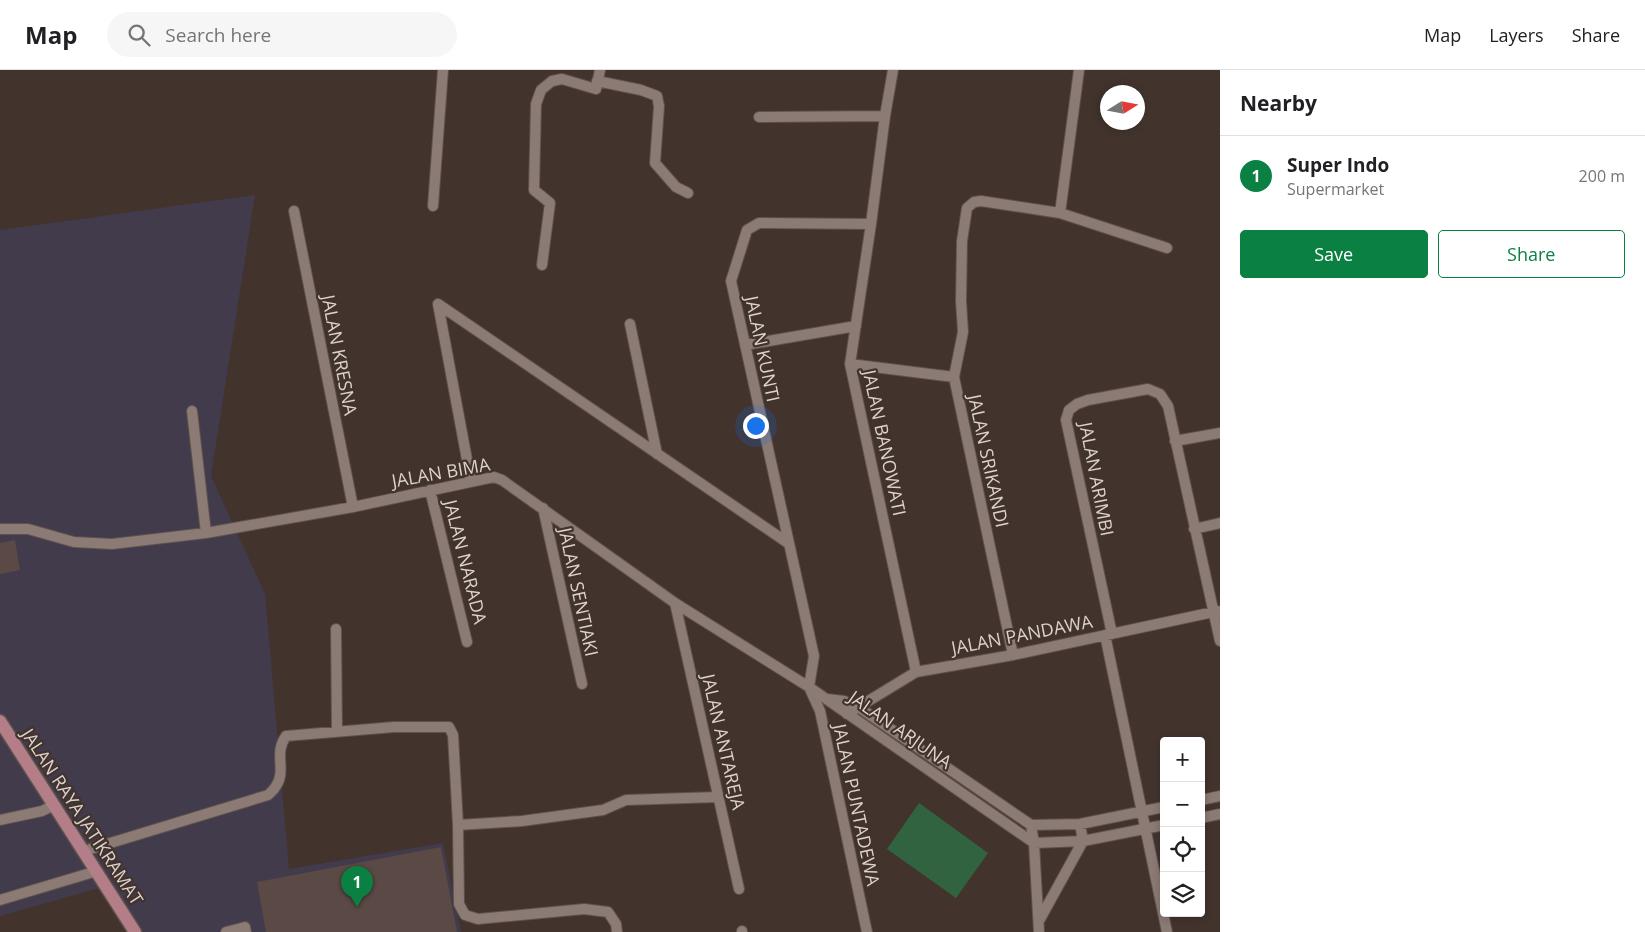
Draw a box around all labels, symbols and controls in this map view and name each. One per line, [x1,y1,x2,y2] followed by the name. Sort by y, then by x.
[107,12,457,57] search box
[25,18,77,51] text: Map
[125,21,153,49] icon: search
[165,22,271,48] text: Search here
[1424,23,1461,47] text: Map
[1489,23,1544,47] text: Layers
[1572,23,1620,47] text: Share
[1100,85,1145,130] north arrow
[1240,89,1317,117] text: Nearby
[1287,152,1389,178] text: Super Indo
[1251,165,1261,187] text: 1
[1579,165,1625,187] text: 200 m
[1287,178,1384,200] text: Supermarket
[1240,230,1428,278] button: Save
[1438,230,1625,278] button: Share
[316,291,364,418] street label: JALAN KRESNA
[740,292,786,404] street label: JALAN KUNTI
[857,366,912,518] street label: JALAN BANOWATI
[963,390,1015,529] street label: JALAN SRIKANDI
[743,413,769,439] your location
[1074,418,1120,538] street label: JALAN ARIMBI
[388,451,492,493] street label: JALAN BIMA
[438,495,493,627] street label: JALAN NARADA
[553,523,604,658] street label: JALAN SENTIAKI
[947,608,1095,660] street label: JALAN PANDAWA
[696,670,751,813] street label: JALAN ANTAREJA
[843,684,957,774] street label: JALAN ARJUNA
[828,720,886,889] street label: JALAN PUNTADEWA
[16,722,149,909] street label: JALAN RAYA JATIKRAMAT
[1160,737,1205,917] map controls
[1160,737,1205,782] button: +
[1160,782,1205,827] button: −
[1160,827,1205,872] button: locate
[341,866,373,907] pin: 1
[1160,872,1205,917] button: layers

